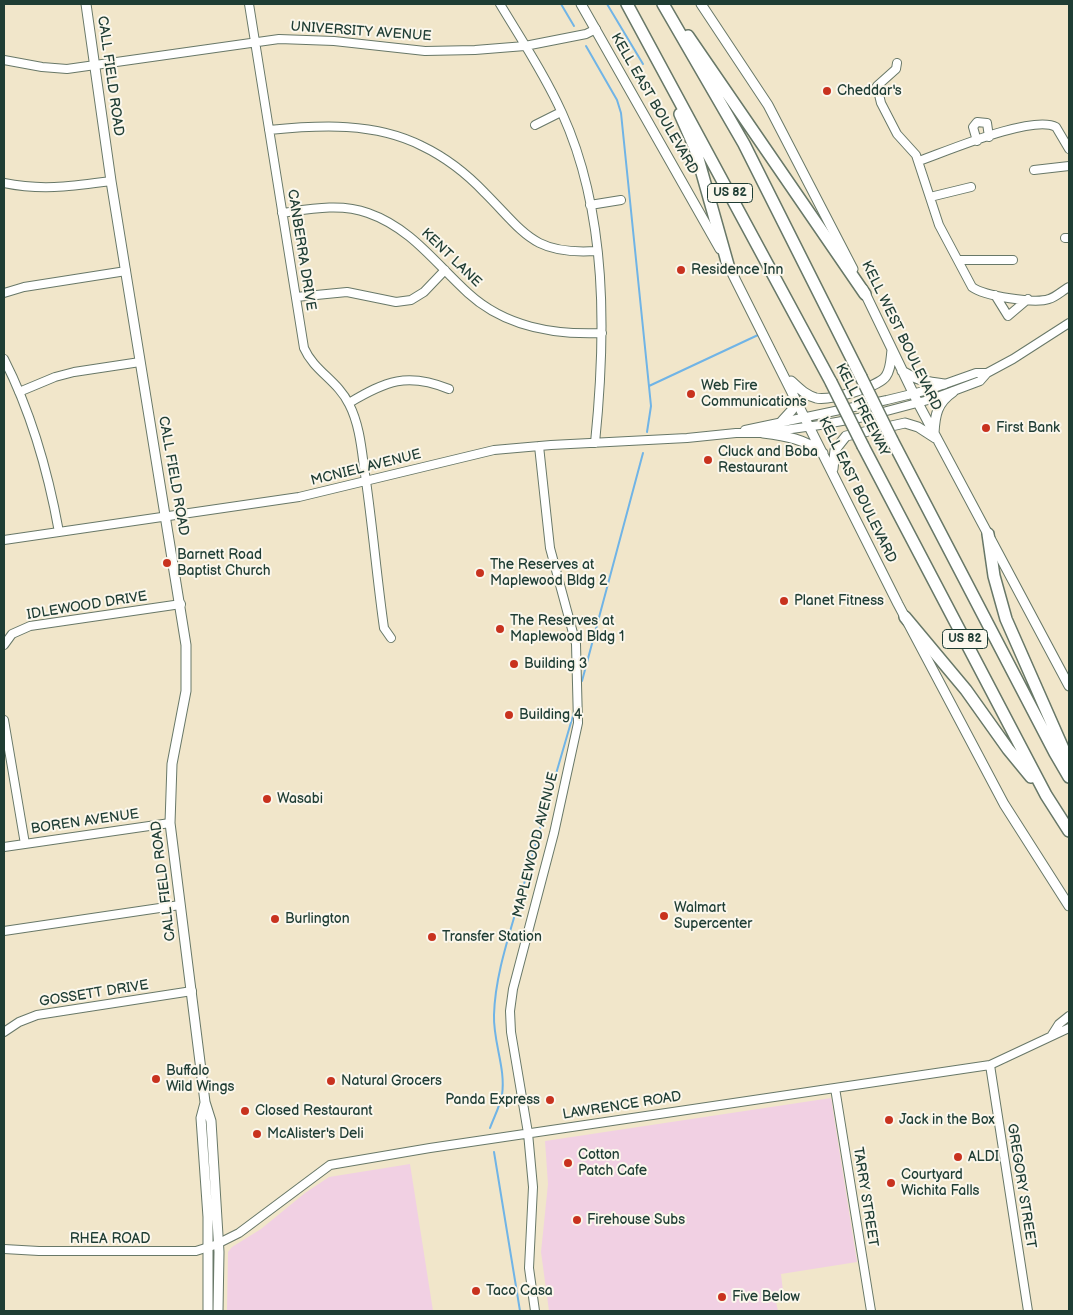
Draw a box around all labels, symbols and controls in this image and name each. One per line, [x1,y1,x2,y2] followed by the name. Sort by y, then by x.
[93,15,127,137] street label: CALL FIELD ROAD
[290,19,432,45] street label: UNIVERSITY AVENUE
[607,30,701,178] street label: KELL EAST BOULEVARD
[837,83,902,99] place label: Cheddar's
[821,85,833,97] marker: Cheddar's
[708,184,752,202] road number: US 82
[283,188,319,312] street label: CANBERRA DRIVE
[417,225,485,291] street label: KENT LANE
[857,258,945,414] street label: KELL WEST BOULEVARD
[691,262,783,278] place label: Residence Inn
[675,264,687,276] marker: Residence Inn
[831,361,893,459] street label: KELL FREEWAY
[701,378,807,411] place label: Web Fire Communications
[685,388,697,400] marker: Web Fire Communications
[814,414,900,566] street label: KELL EAST BOULEVARD
[154,415,192,537] street label: CALL FIELD ROAD
[996,420,1060,436] place label: First Bank
[980,422,992,434] marker: First Bank
[718,444,818,477] place label: Cluck and Boba Restaurant
[309,446,423,490] street label: MCNIEL AVENUE
[702,454,714,466] marker: Cluck and Boba Restaurant
[177,547,270,580] place label: Barnett Road Baptist Church
[161,557,173,569] marker: Barnett Road Baptist Church
[490,557,607,590] place label: The Reserves at Maplewood Bldg 2
[474,567,486,579] marker: The Reserves at Maplewood Bldg 2
[26,588,148,624] street label: IDLEWOOD DRIVE
[794,593,884,609] place label: Planet Fitness
[778,595,790,607] marker: Planet Fitness
[510,613,624,646] place label: The Reserves at Maplewood Bldg 1
[494,623,506,635] marker: The Reserves at Maplewood Bldg 1
[942,630,988,648] road number: US 82
[524,656,587,672] place label: Building 3
[508,658,520,670] marker: Building 3
[519,707,582,723] place label: Building 4
[503,709,515,721] marker: Building 4
[510,771,562,919] street label: MAPLEWOOD AVENUE
[277,791,323,807] place label: Wasabi
[261,793,273,805] marker: Wasabi
[30,806,140,838] street label: BOREN AVENUE
[148,820,180,942] street label: CALL FIELD ROAD
[674,900,752,932] place label: Walmart Supercenter
[658,910,670,922] marker: Walmart Supercenter
[285,911,350,927] place label: Burlington
[269,913,281,925] marker: Burlington
[442,929,542,945] place label: Transfer Station
[426,931,438,943] marker: Transfer Station
[38,977,150,1011] street label: GOSSETT DRIVE
[166,1063,234,1096] place label: Buffalo Wild Wings
[150,1073,162,1085] marker: Buffalo Wild Wings
[341,1073,442,1089] place label: Natural Grocers
[325,1075,337,1087] marker: Natural Grocers
[561,1088,683,1124] street label: LAWRENCE ROAD
[445,1092,540,1108] place label: Panda Express
[544,1094,556,1106] marker: Panda Express
[255,1103,373,1119] place label: Closed Restaurant
[239,1105,251,1117] marker: Closed Restaurant
[899,1112,995,1128] place label: Jack in the Box
[883,1114,895,1126] marker: Jack in the Box
[1003,1122,1039,1250] street label: GREGORY STREET
[267,1126,364,1142] place label: McAlister's Deli
[251,1128,263,1140] marker: McAlister's Deli
[849,1146,881,1248] street label: TARRY STREET
[578,1147,647,1180] place label: Cotton Patch Cafe
[968,1149,999,1165] place label: ALDI
[952,1151,964,1163] marker: ALDI
[562,1157,574,1169] marker: Cotton Patch Cafe
[901,1167,979,1200] place label: Courtyard Wichita Falls
[885,1177,897,1189] marker: Courtyard Wichita Falls
[587,1212,685,1228] place label: Firehouse Subs
[571,1214,583,1226] marker: Firehouse Subs
[70,1231,150,1247] street label: RHEA ROAD
[486,1283,553,1299] place label: Taco Casa
[470,1285,482,1297] marker: Taco Casa
[732,1289,800,1305] place label: Five Below
[716,1291,728,1303] marker: Five Below

